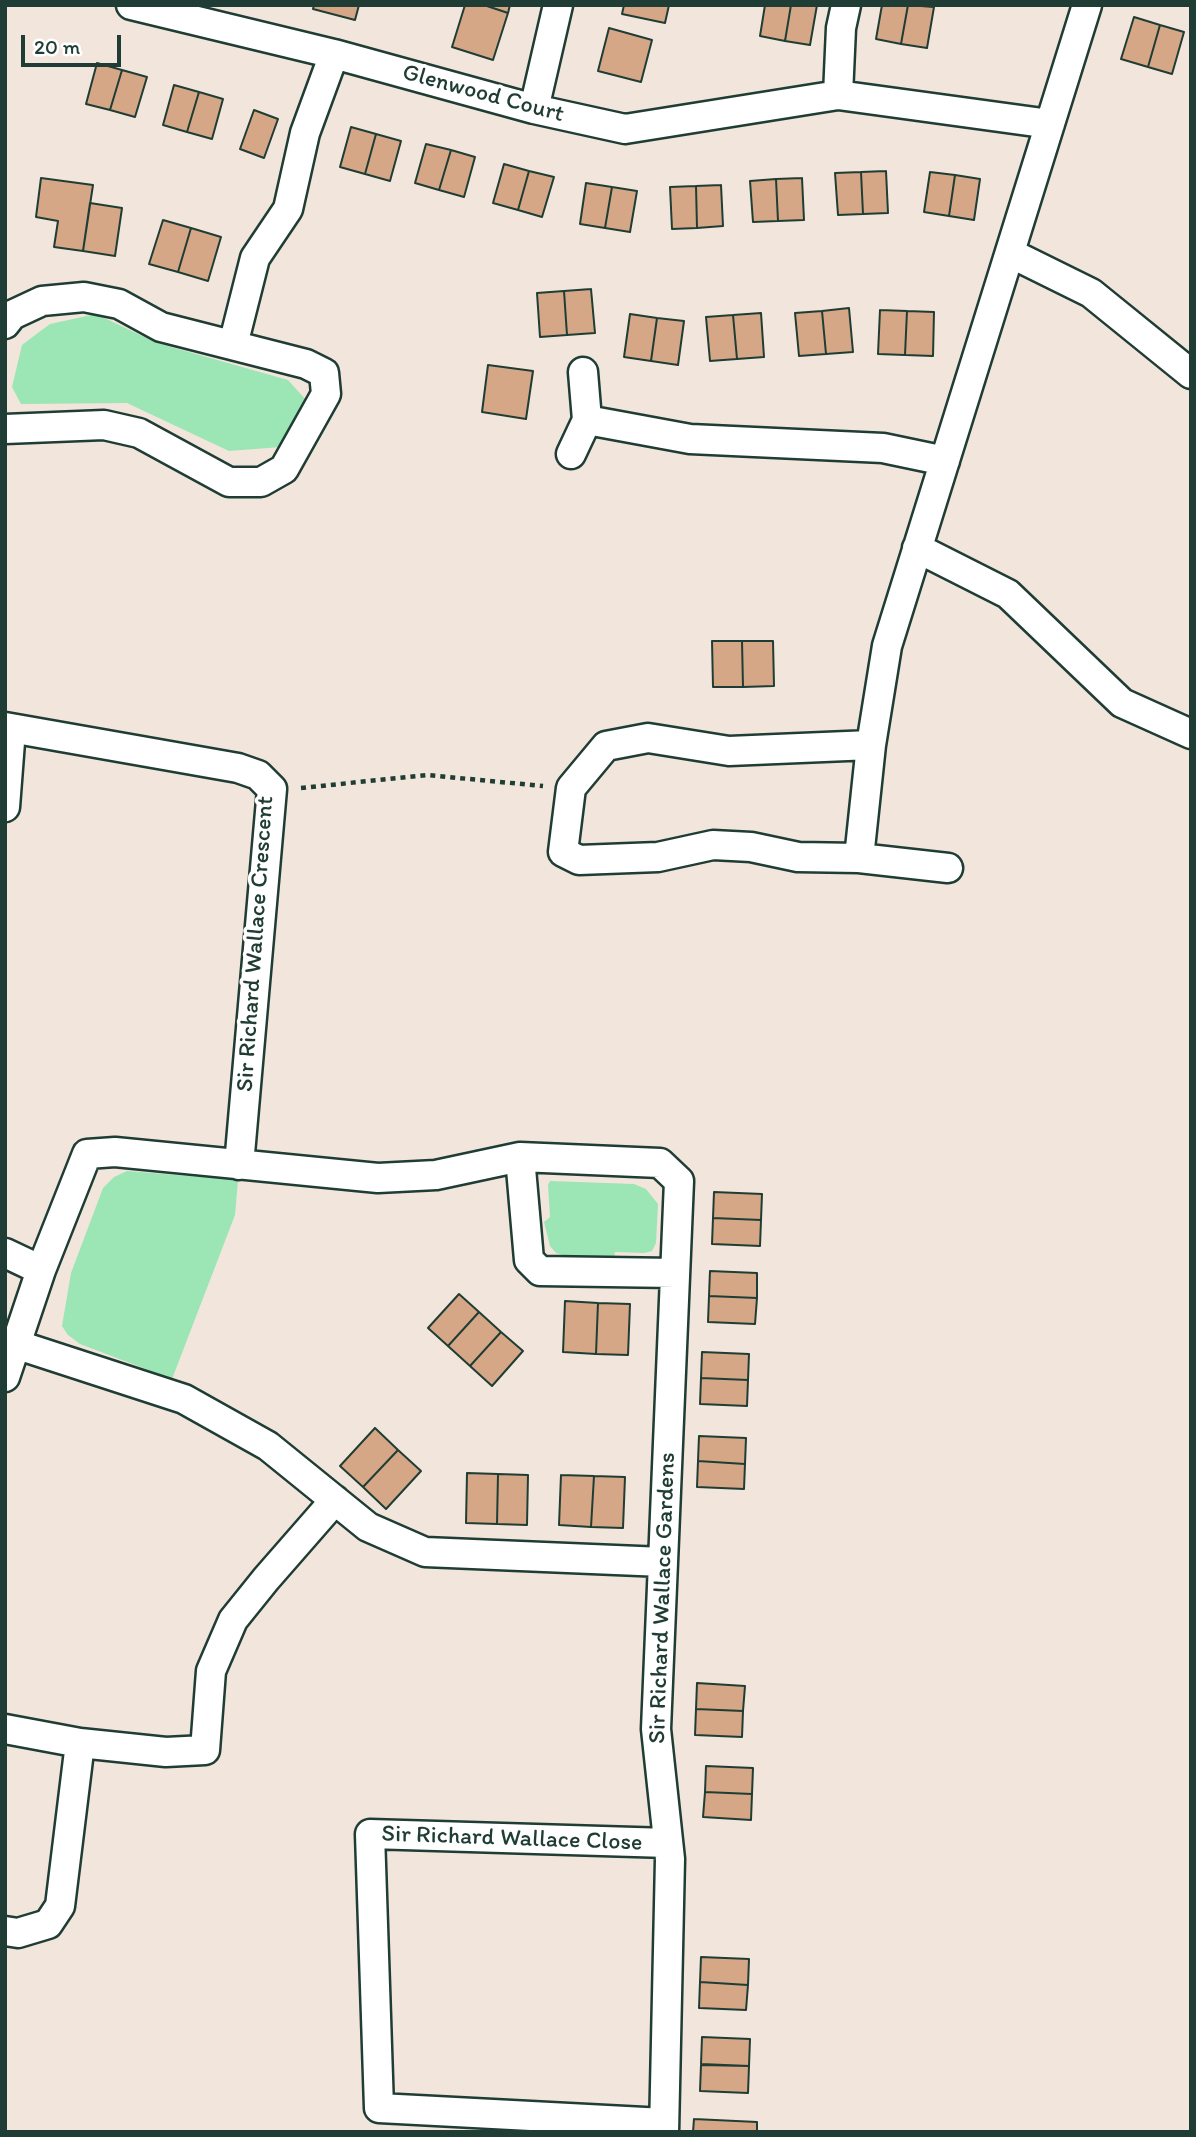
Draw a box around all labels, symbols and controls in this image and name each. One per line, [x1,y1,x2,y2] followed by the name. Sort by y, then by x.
[24,21,124,65] scale bar
[34,34,80,59] text: 20 m
[399,59,567,129] street label: Glenwood Court
[231,795,281,1093] street label: Sir Richard Wallace Crescent
[644,1452,682,1744] street label: Sir Richard Wallace Gardens
[381,1820,643,1858] street label: Sir Richard Wallace Close

